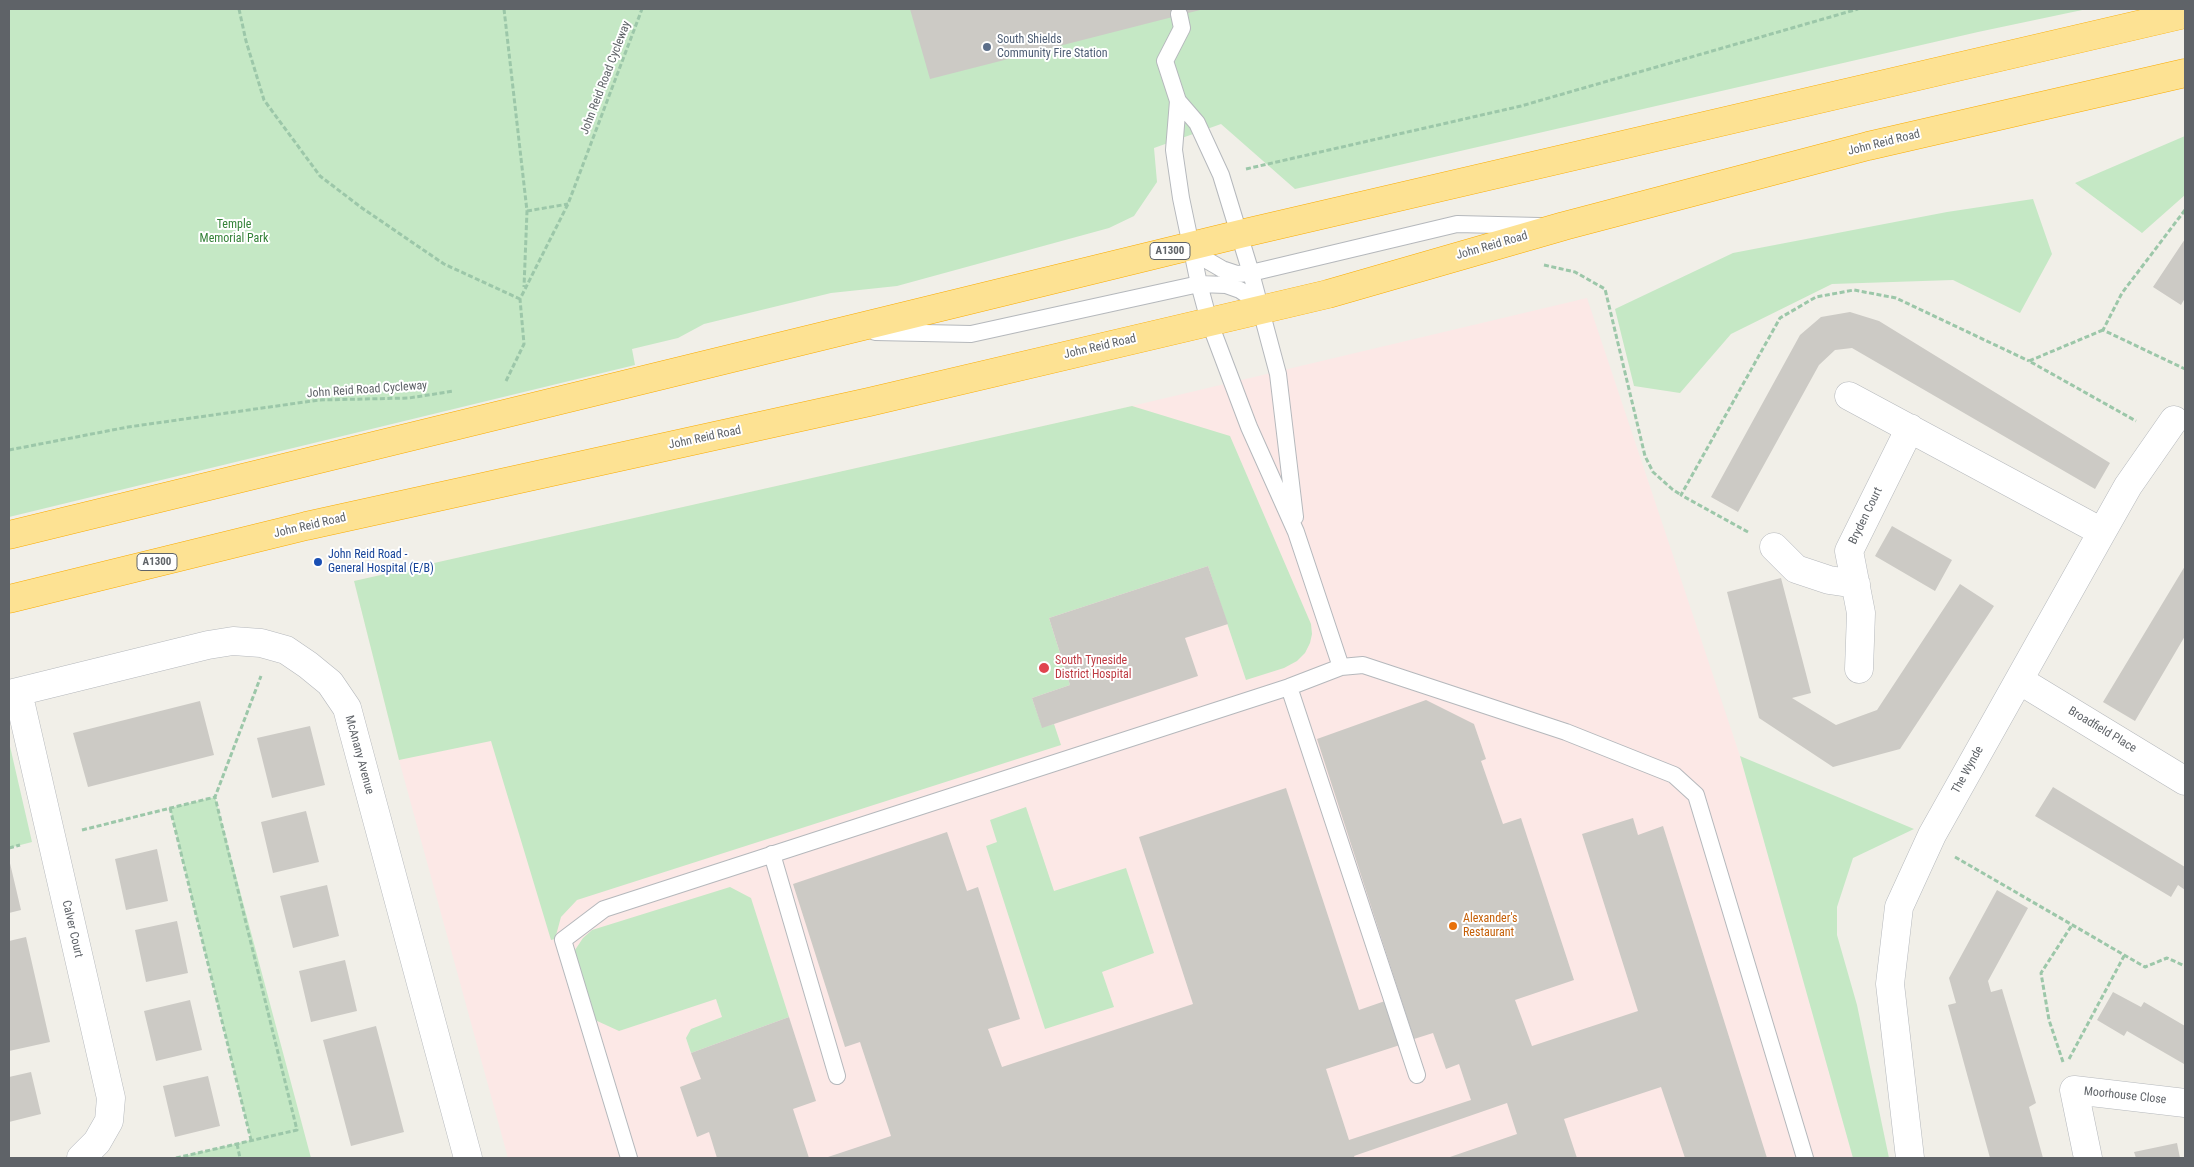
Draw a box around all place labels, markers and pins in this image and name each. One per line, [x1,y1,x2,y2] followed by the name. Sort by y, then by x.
[997,33,1108,61] place label: South Shields Community Fire Station
[981,41,993,53] marker: South Shields Community Fire Station
[328,548,434,576] place label: John Reid Road - General Hospital (E/B)
[312,556,324,568] marker: John Reid Road - General Hospital (E/B)
[1055,654,1132,682] place label: South Tyneside District Hospital
[1037,661,1051,675] marker: South Tyneside District Hospital
[1463,912,1518,940] place label: Alexander's Restaurant
[1447,920,1459,932] marker: Alexander's Restaurant

